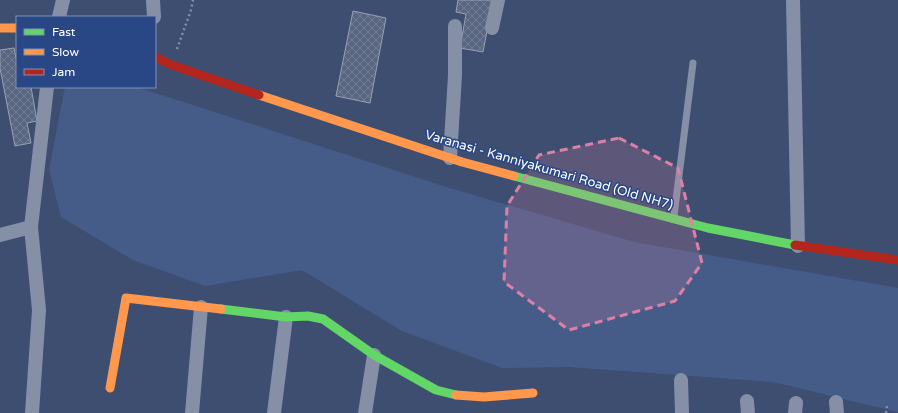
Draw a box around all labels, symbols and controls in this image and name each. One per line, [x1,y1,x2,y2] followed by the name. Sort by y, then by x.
[16,16,156,88] legend
[52,25,76,39] text: Fast
[52,45,79,59] text: Slow
[52,65,75,79] text: Jam
[423,127,675,213] street label: Varanasi - Kanniyakumari Road (Old NH7)

